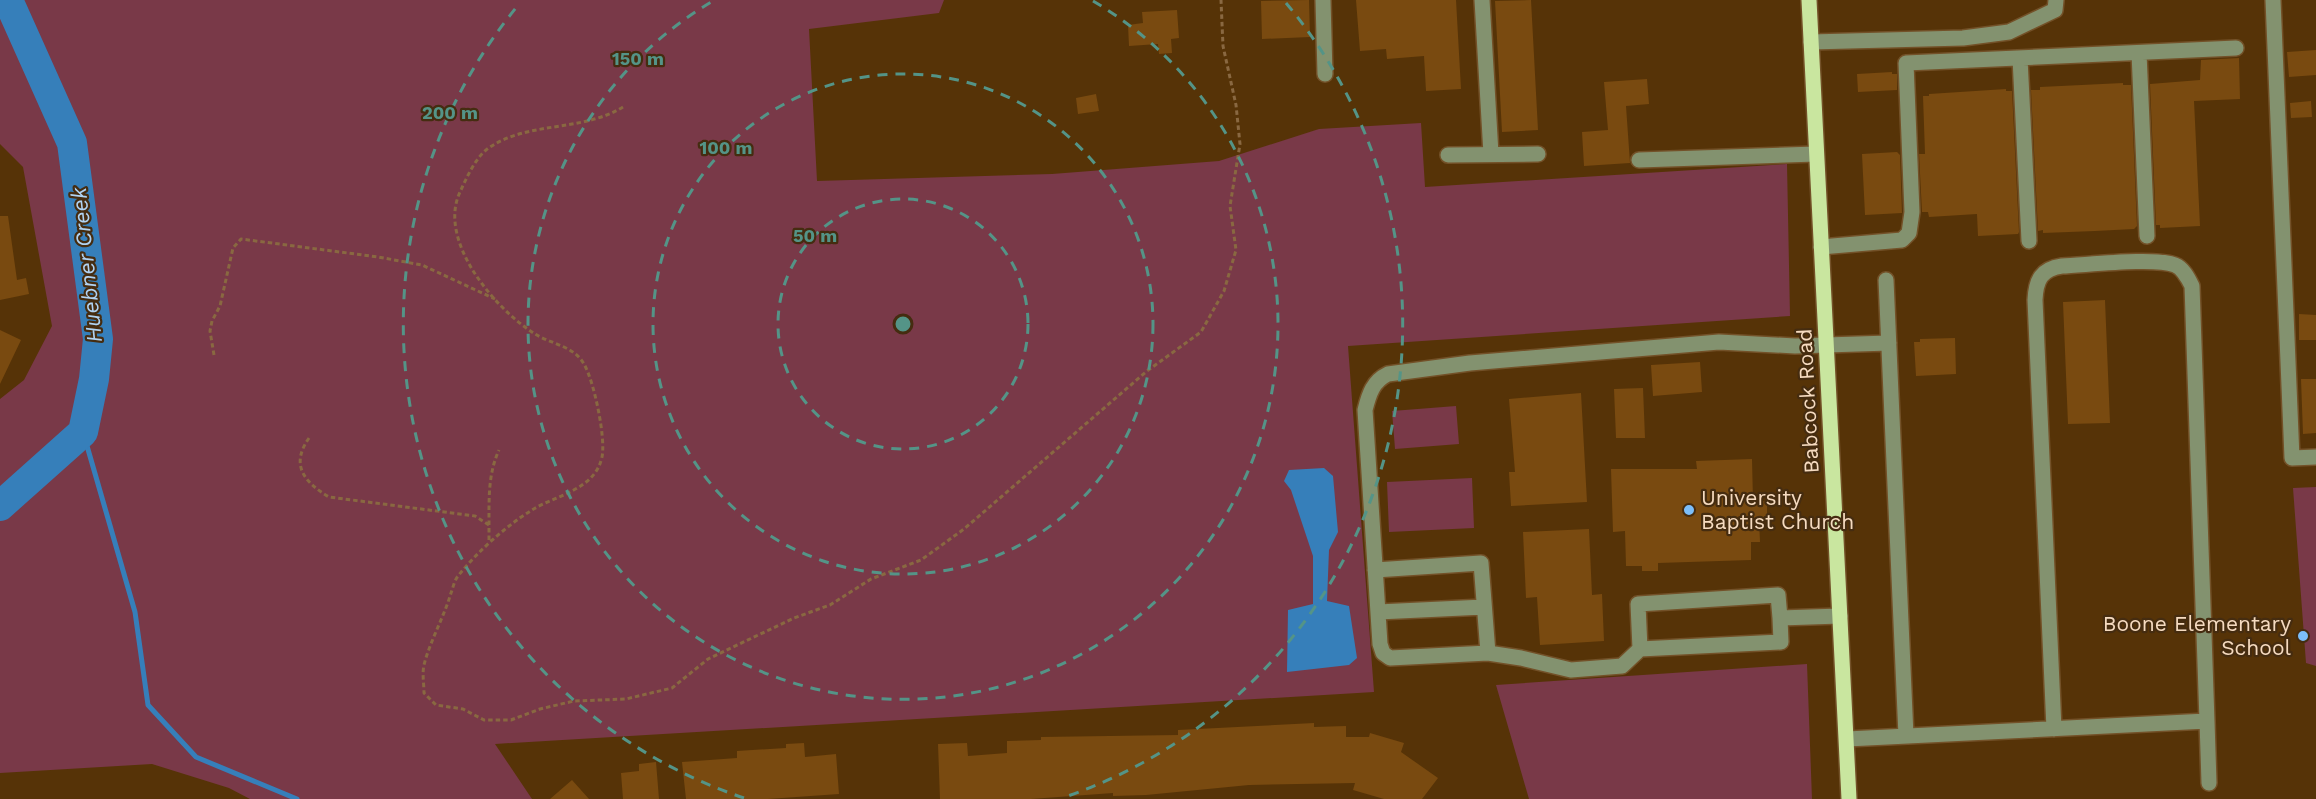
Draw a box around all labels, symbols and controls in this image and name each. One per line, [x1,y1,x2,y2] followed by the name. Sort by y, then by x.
[612,48,664,69] text: 150 m
[422,102,478,123] text: 200 m
[699,137,753,158] text: 100 m
[66,185,107,344] water label: Huebner Creek
[793,225,837,246] text: 50 m
[893,314,913,334] centre of rings
[1791,328,1824,474] street label: Babcock Road
[1701,485,1854,534] place label: University Baptist Church
[1682,503,1696,517] marker: University Baptist Church
[2103,611,2292,660] place label: Boone Elementary School
[2296,629,2310,643] marker: Boone Elementary School

